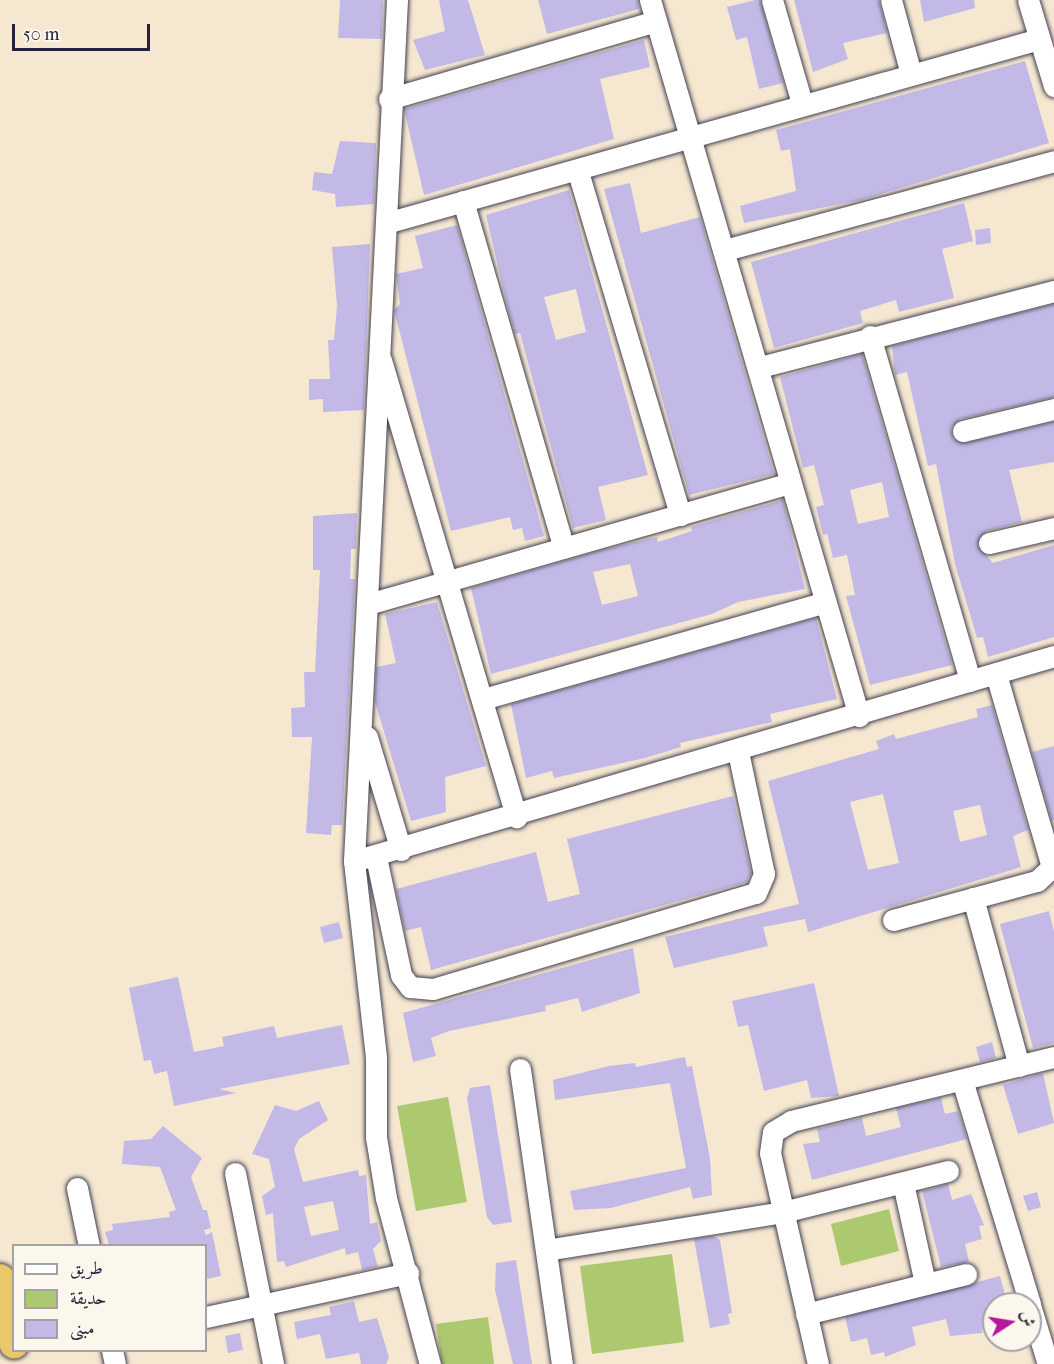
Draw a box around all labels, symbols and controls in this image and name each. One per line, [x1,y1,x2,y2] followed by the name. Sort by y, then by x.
[15,12,153,50] scale bar
[23,24,59,45] text: 50 m
[12,1244,207,1352] legend
[70,1258,103,1279] text: طريق
[70,1288,106,1309] text: حديقة
[982,1292,1042,1352] north arrow
[1017,1309,1039,1328] text: ش
[70,1318,95,1339] text: مبنى

